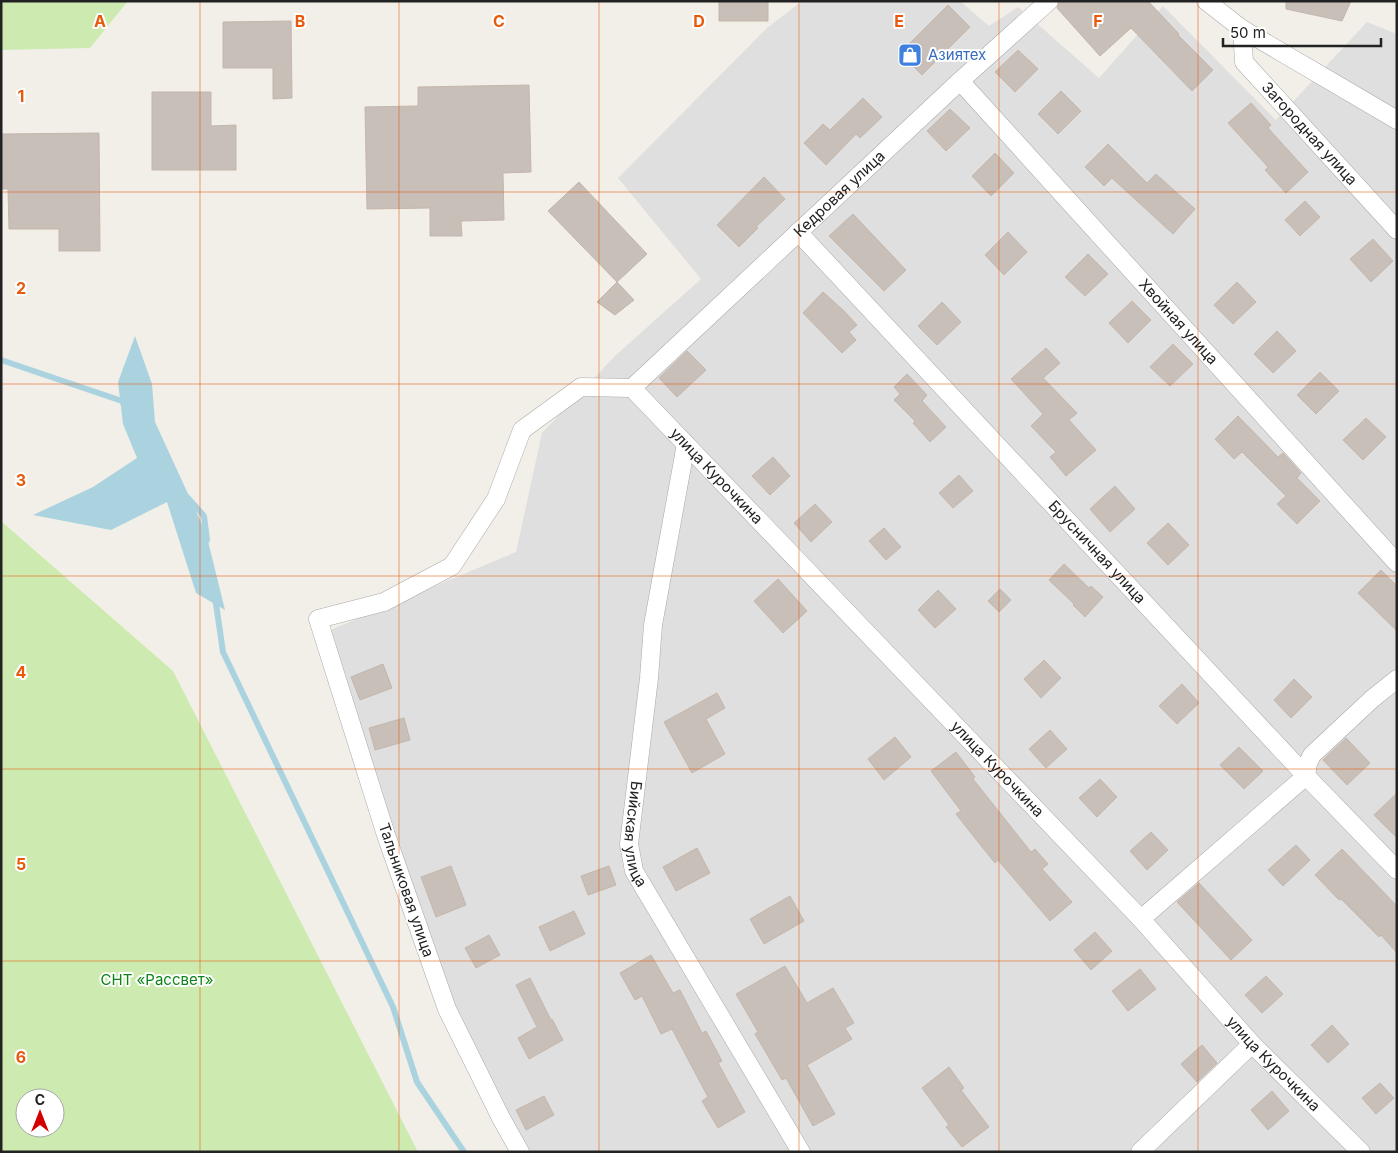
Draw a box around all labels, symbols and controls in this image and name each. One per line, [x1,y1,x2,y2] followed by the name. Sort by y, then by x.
[94,11,106,31] text: A
[295,11,305,31] text: B
[493,11,505,31] text: C
[693,11,705,31] text: D
[894,11,904,31] text: E
[1093,11,1103,31] text: F
[1223,15,1380,47] scale bar
[1230,23,1266,42] text: 50 m
[897,42,923,68] shop icon: Азиятех
[928,45,986,64] place label: Азиятех
[1258,78,1361,189] street label: Загородная улица
[18,86,24,106] text: 1
[789,146,889,241] street label: Кедровая улица
[1135,275,1222,368] street label: Хвойная улица
[16,278,26,298] text: 2
[666,424,767,528] street label: улица Курочкина
[16,470,26,490] text: 3
[1045,496,1150,607] street label: Брусничная улица
[16,662,27,682] text: 4
[947,717,1048,821] street label: улица Курочкина
[620,780,651,890] street label: Бийская улица
[375,820,438,959] street label: Тальниковая улица
[16,854,26,874] text: 5
[101,970,213,989] park label: СНТ «Рассвет»
[1223,1012,1325,1115] street label: улица Курочкина
[16,1047,26,1067] text: 6
[15,1088,65,1138] north arrow
[35,1091,45,1108] text: С

